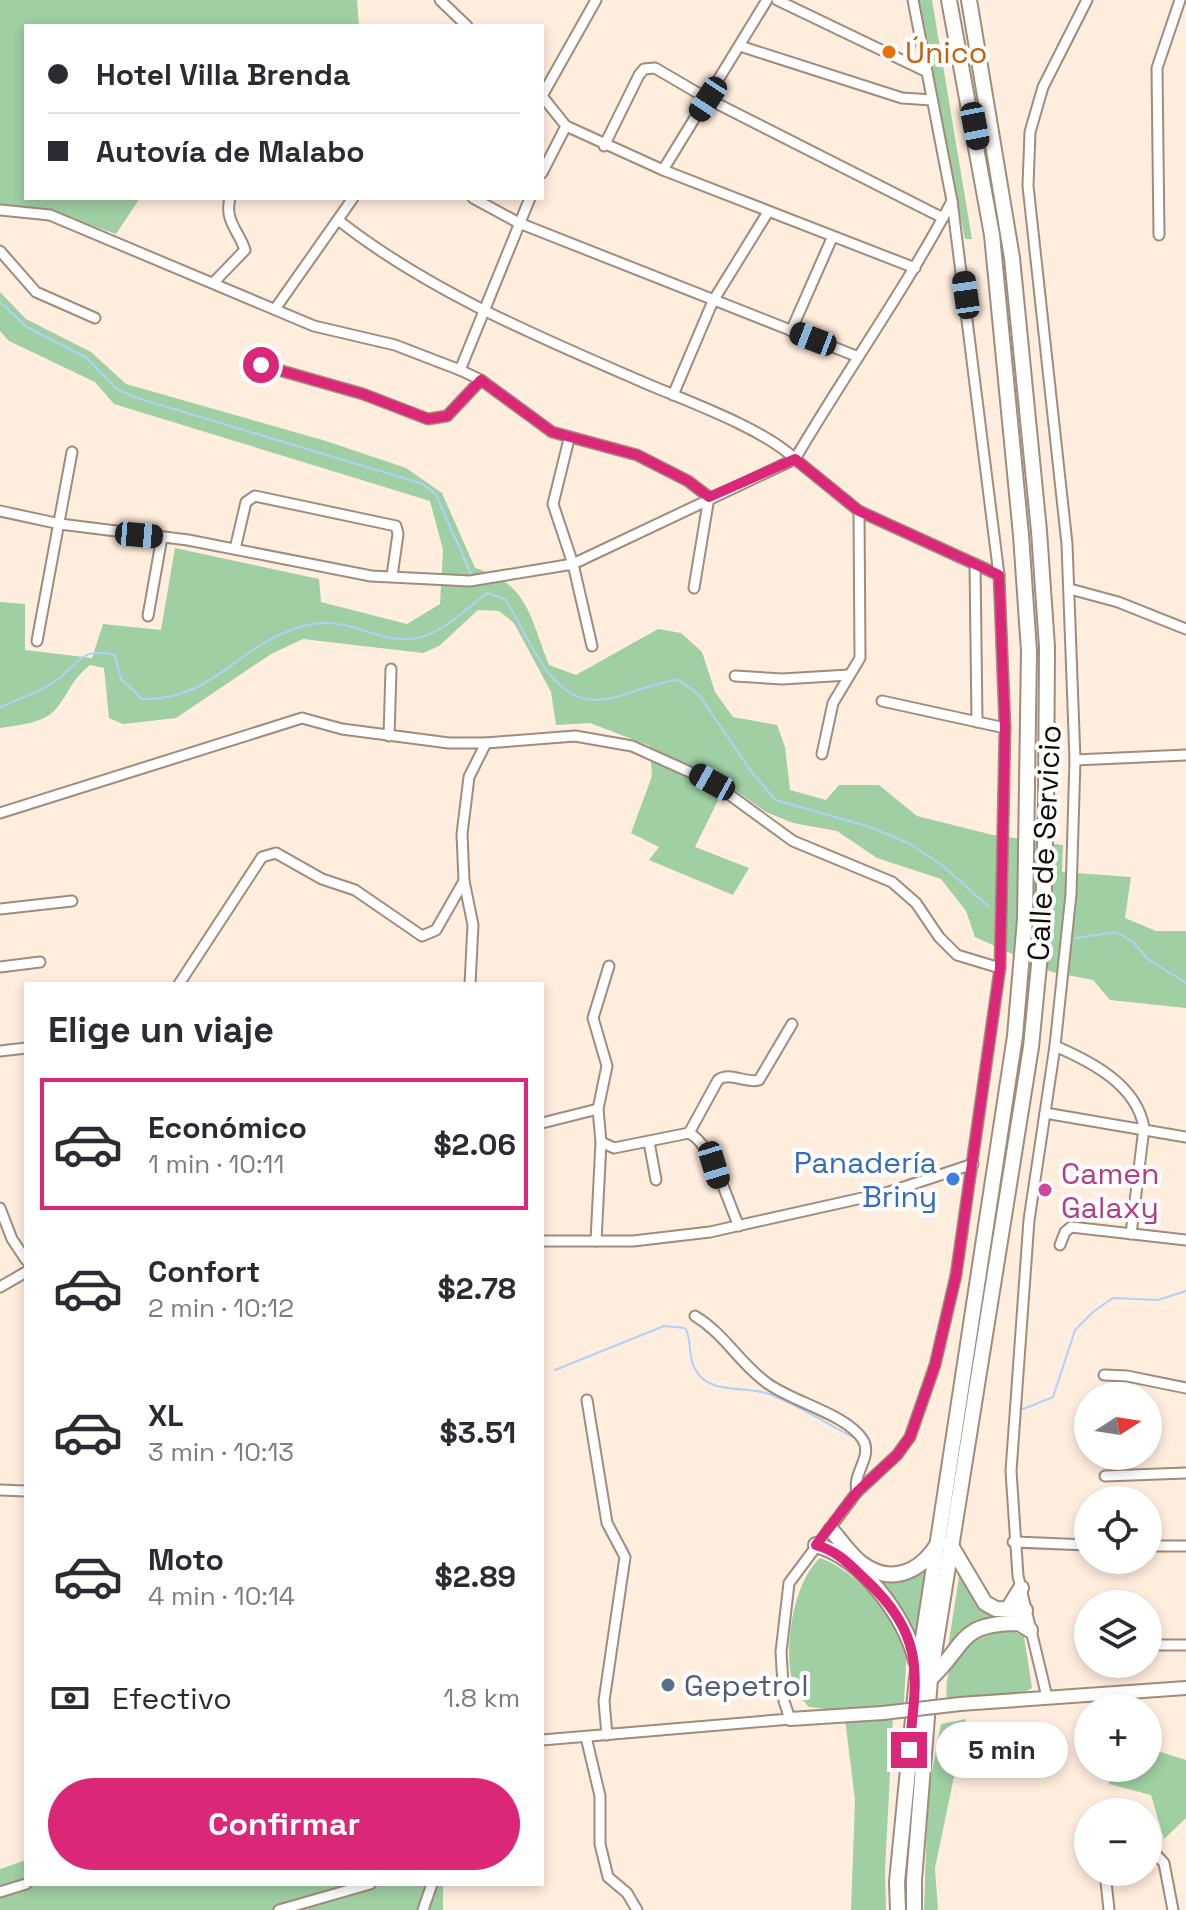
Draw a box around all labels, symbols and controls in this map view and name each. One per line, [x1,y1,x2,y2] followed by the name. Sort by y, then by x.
[905,33,987,72] place label: Único
[880,43,898,61] marker: Único
[96,55,350,94] text: Hotel Villa Brenda
[685,72,731,126] car
[959,100,991,152] car
[96,132,365,171] text: Autovía de Malabo
[951,270,981,320] car
[786,319,840,359] car
[243,347,279,383] route start
[114,521,164,549] car
[1018,724,1070,962] street label: Calle de Servicio
[685,760,739,804] car
[48,1007,274,1053] text: Elige un viaje
[52,1108,124,1180] icon: car
[148,1108,307,1147] text: Económico
[433,1125,516,1164] text: $2.06
[696,1139,732,1191] car
[794,1143,937,1216] place label: Panadería Briny
[148,1147,284,1181] text: 1 min · 10:11
[1061,1154,1159,1227] place label: Camen Galaxy
[944,1170,962,1188] marker: Panadería Briny
[1036,1181,1054,1199] marker: Camen Galaxy
[52,1252,124,1324] icon: car
[148,1252,260,1291] text: Confort
[437,1269,516,1308] text: $2.78
[148,1291,294,1325] text: 2 min · 10:12
[1074,1382,1162,1470] north arrow
[1074,1382,1162,1886] map controls
[52,1396,124,1468] icon: car
[148,1396,184,1435] text: XL
[440,1413,516,1452] text: $3.51
[148,1435,294,1469] text: 3 min · 10:13
[1074,1486,1162,1574] button: locate
[52,1540,124,1612] icon: car
[148,1540,224,1579] text: Moto
[435,1557,516,1596] text: $2.89
[148,1579,295,1613] text: 4 min · 10:14
[1074,1590,1162,1678] button: layers
[684,1666,809,1705] place label: Gepetrol
[48,1676,92,1720] icon: cash
[659,1676,677,1694] marker: Gepetrol
[112,1679,232,1718] text: Efectivo
[443,1681,520,1715] text: 1.8 km
[1074,1694,1162,1782] button: +
[937,1722,1069,1778] callout: 5 min
[891,1732,927,1768] route end
[968,1733,1036,1767] text: 5 min
[48,1778,520,1870] button: Confirmar
[1074,1798,1162,1886] button: −

